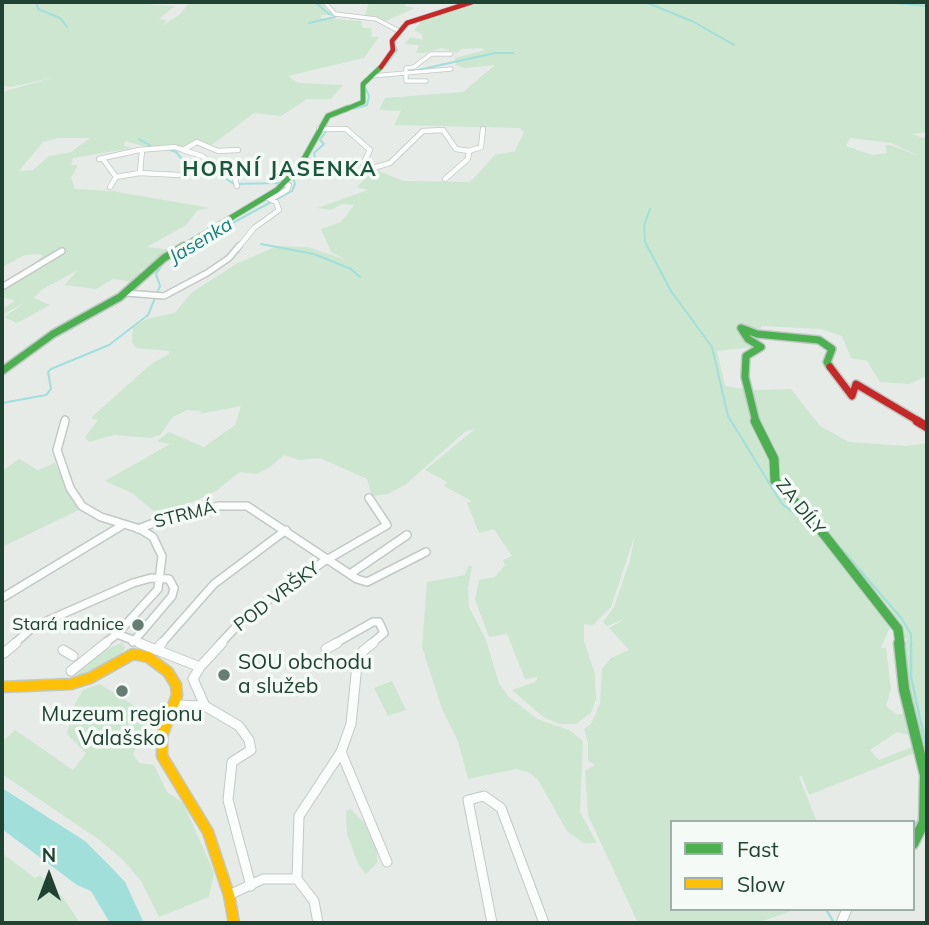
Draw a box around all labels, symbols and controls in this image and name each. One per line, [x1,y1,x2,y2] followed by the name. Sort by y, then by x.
[184,157,376,183] district label: HORNÍ JASENKA
[165,213,237,269] water label: Jasenka
[771,475,829,539] street label: ZA DÍLY
[152,497,218,533] street label: STRMÁ
[230,558,324,636] street label: POD VRŠKY
[12,614,124,636] place label: Stará radnice
[130,617,146,633] marker: Stará radnice
[238,650,372,700] place label: SOU obchodu a služeb
[216,667,232,683] marker: SOU obchodu a služeb
[114,683,130,699] marker: Muzeum regionu Valašsko
[41,702,203,752] place label: Muzeum regionu Valašsko
[670,820,915,911] legend
[737,836,779,862] text: Fast
[14,841,84,911] north arrow
[42,843,56,867] text: N
[737,871,785,897] text: Slow

